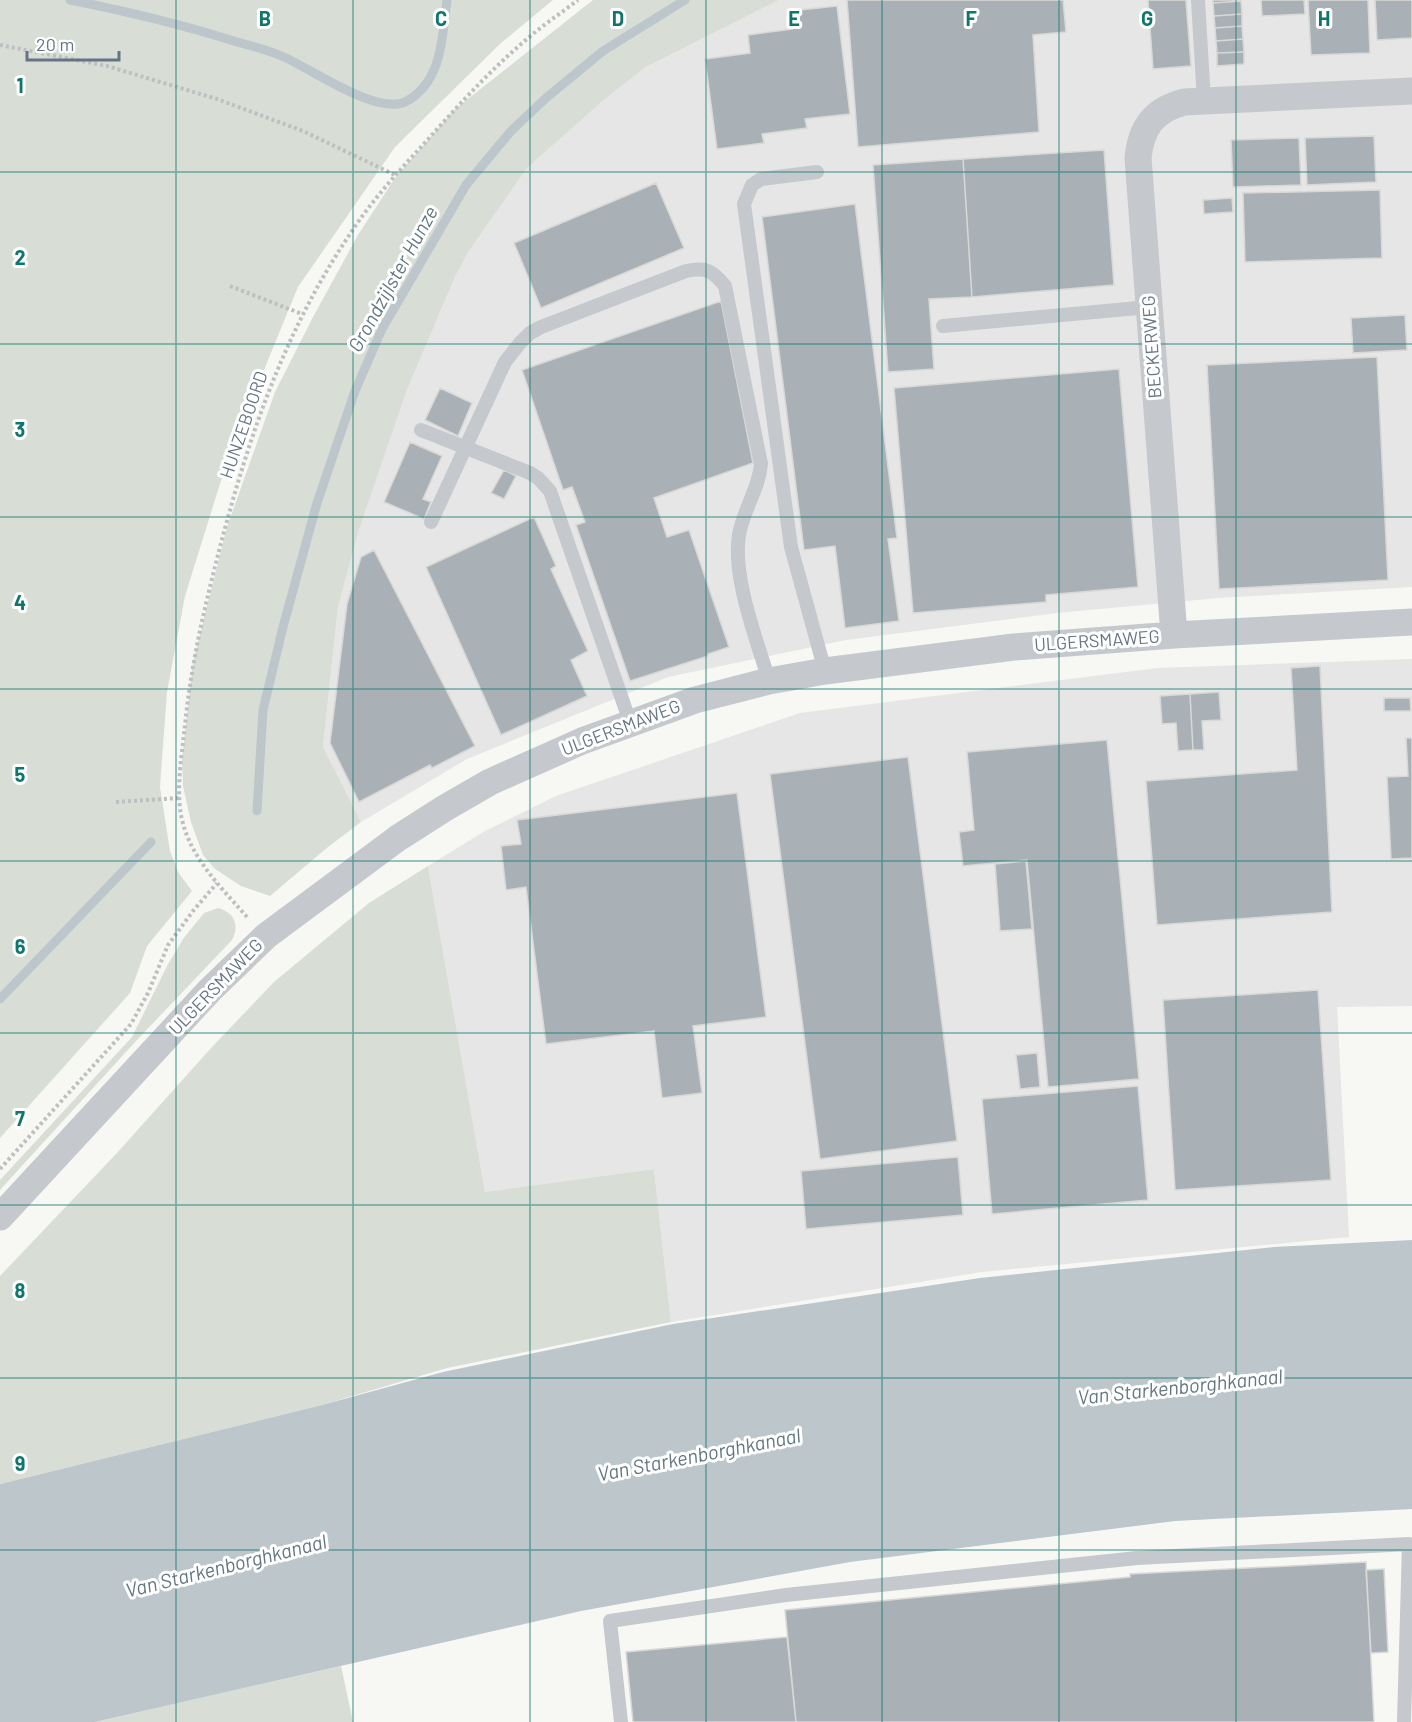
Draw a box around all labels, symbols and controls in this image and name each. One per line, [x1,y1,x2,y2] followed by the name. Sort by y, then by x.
[259,6,271,30] text: B
[435,6,447,30] text: C
[612,6,624,30] text: D
[788,6,800,30] text: E
[965,6,977,30] text: F
[1141,6,1153,30] text: G
[1318,6,1330,30] text: H
[27,24,118,62] scale bar
[36,33,74,55] text: 20 m
[16,73,24,97] text: 1
[342,201,442,356] water label: Grondzijlster Hunze
[14,245,26,269] text: 2
[1136,295,1166,399] street label: BECKERWEG
[214,368,272,481] street label: HUNZEBOORD
[15,417,25,441] text: 3
[14,590,26,614] text: 4
[1033,625,1160,655] street label: ULGERSMAWEG
[558,694,683,760] street label: ULGERSMAWEG
[15,762,26,786] text: 5
[164,933,267,1039] street label: ULGERSMAWEG
[15,934,26,958] text: 6
[15,1106,25,1130] text: 7
[15,1278,26,1302] text: 8
[1076,1363,1284,1409] water label: Van Starkenborghkanaal
[595,1422,803,1485] water label: Van Starkenborghkanaal
[15,1451,25,1475] text: 9
[123,1528,329,1602] water label: Van Starkenborghkanaal

